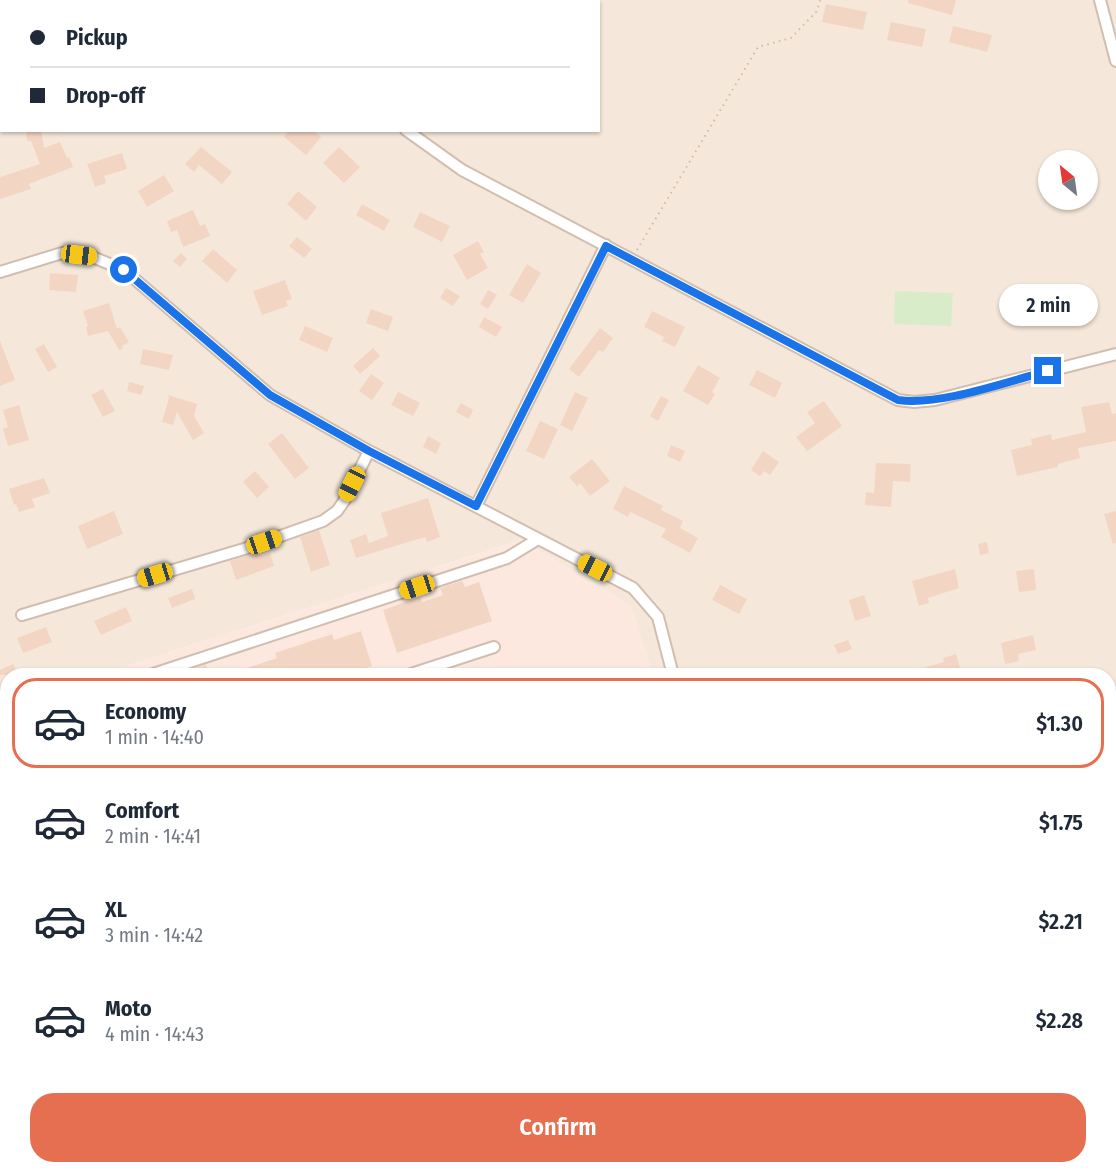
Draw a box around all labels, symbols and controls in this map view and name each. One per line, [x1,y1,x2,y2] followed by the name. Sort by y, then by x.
[66,24,128,51] text: Pickup
[66,82,145,109] text: Drop-off
[1038,150,1098,210] north arrow
[1038,150,1098,210] map controls
[60,244,98,266] car
[110,256,137,283] route start
[998,284,1098,326] callout: 2 min
[1026,293,1071,317] text: 2 min
[1034,357,1061,384] route end
[336,464,368,504] car
[244,528,284,556] car
[575,552,615,584] car
[135,561,175,589] car
[397,573,437,601] car
[33,696,87,750] icon: car
[105,698,186,725] text: Economy
[1036,710,1083,737] text: $1.30
[105,725,204,749] text: 1 min · 14:40
[33,795,87,849] icon: car
[105,797,179,824] text: Comfort
[1039,809,1083,836] text: $1.75
[105,824,201,848] text: 2 min · 14:41
[33,894,87,948] icon: car
[105,896,127,923] text: XL
[1038,908,1083,935] text: $2.21
[105,923,203,947] text: 3 min · 14:42
[33,993,87,1047] icon: car
[105,995,152,1022] text: Moto
[1036,1007,1083,1034] text: $2.28
[105,1022,204,1046] text: 4 min · 14:43
[30,1093,1086,1162] button: Confirm

